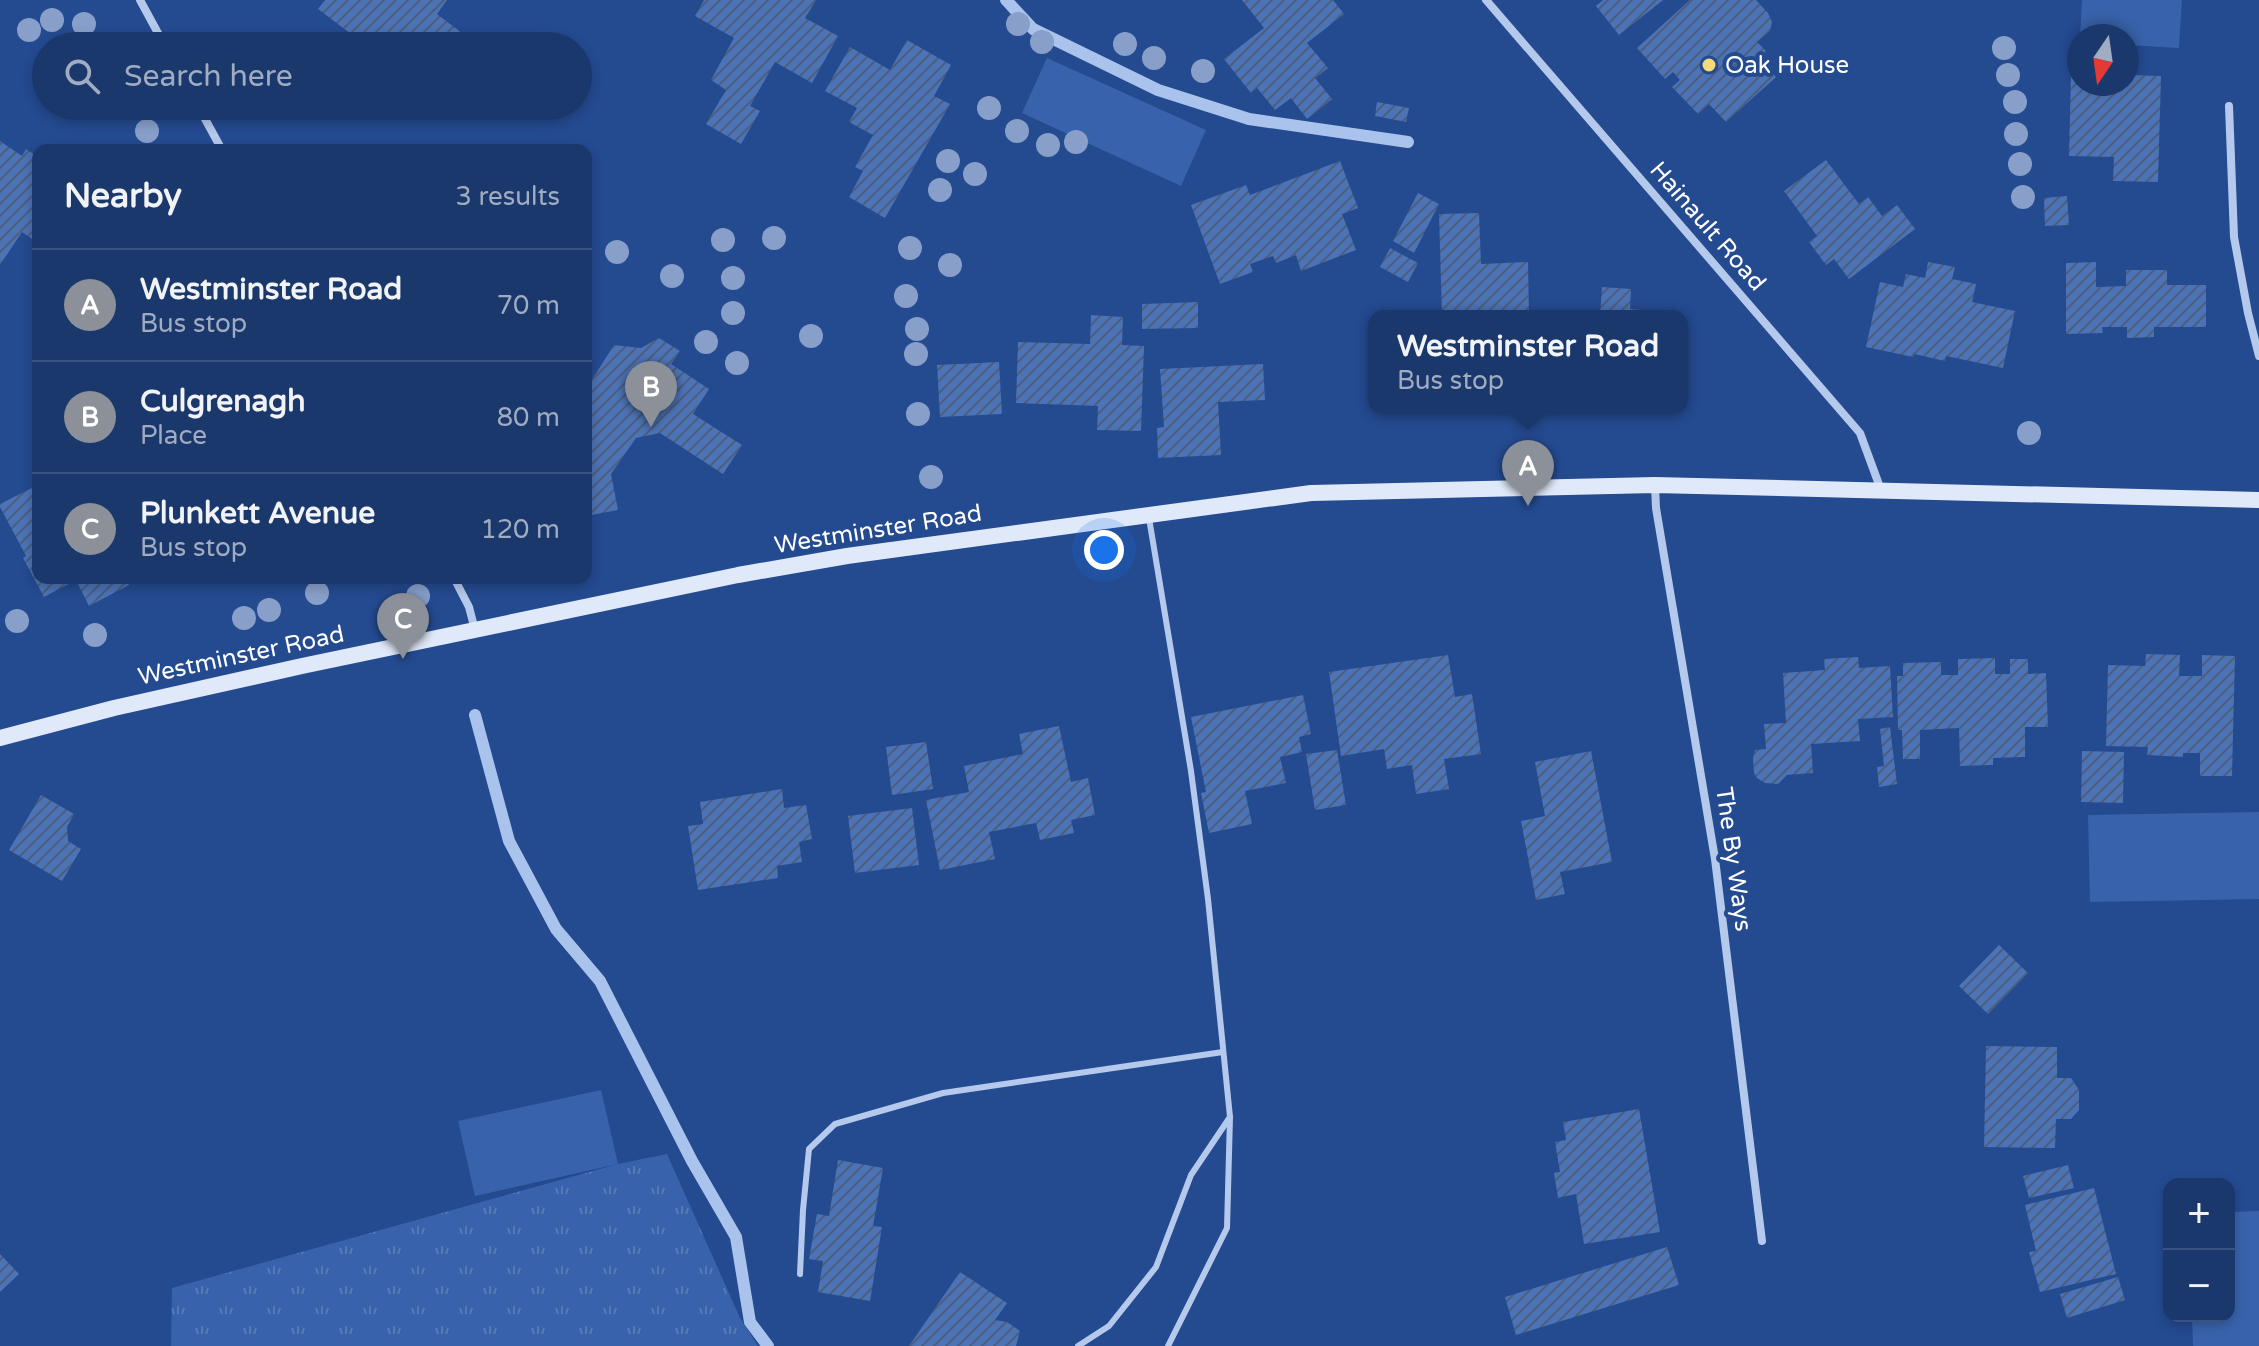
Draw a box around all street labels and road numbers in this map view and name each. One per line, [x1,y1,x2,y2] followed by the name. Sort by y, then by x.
[1644,156,1772,297] street label: Hainault Road
[772,499,984,560] street label: Westminster Road
[136,620,347,691] street label: Westminster Road
[1709,785,1758,933] street label: The By Ways

